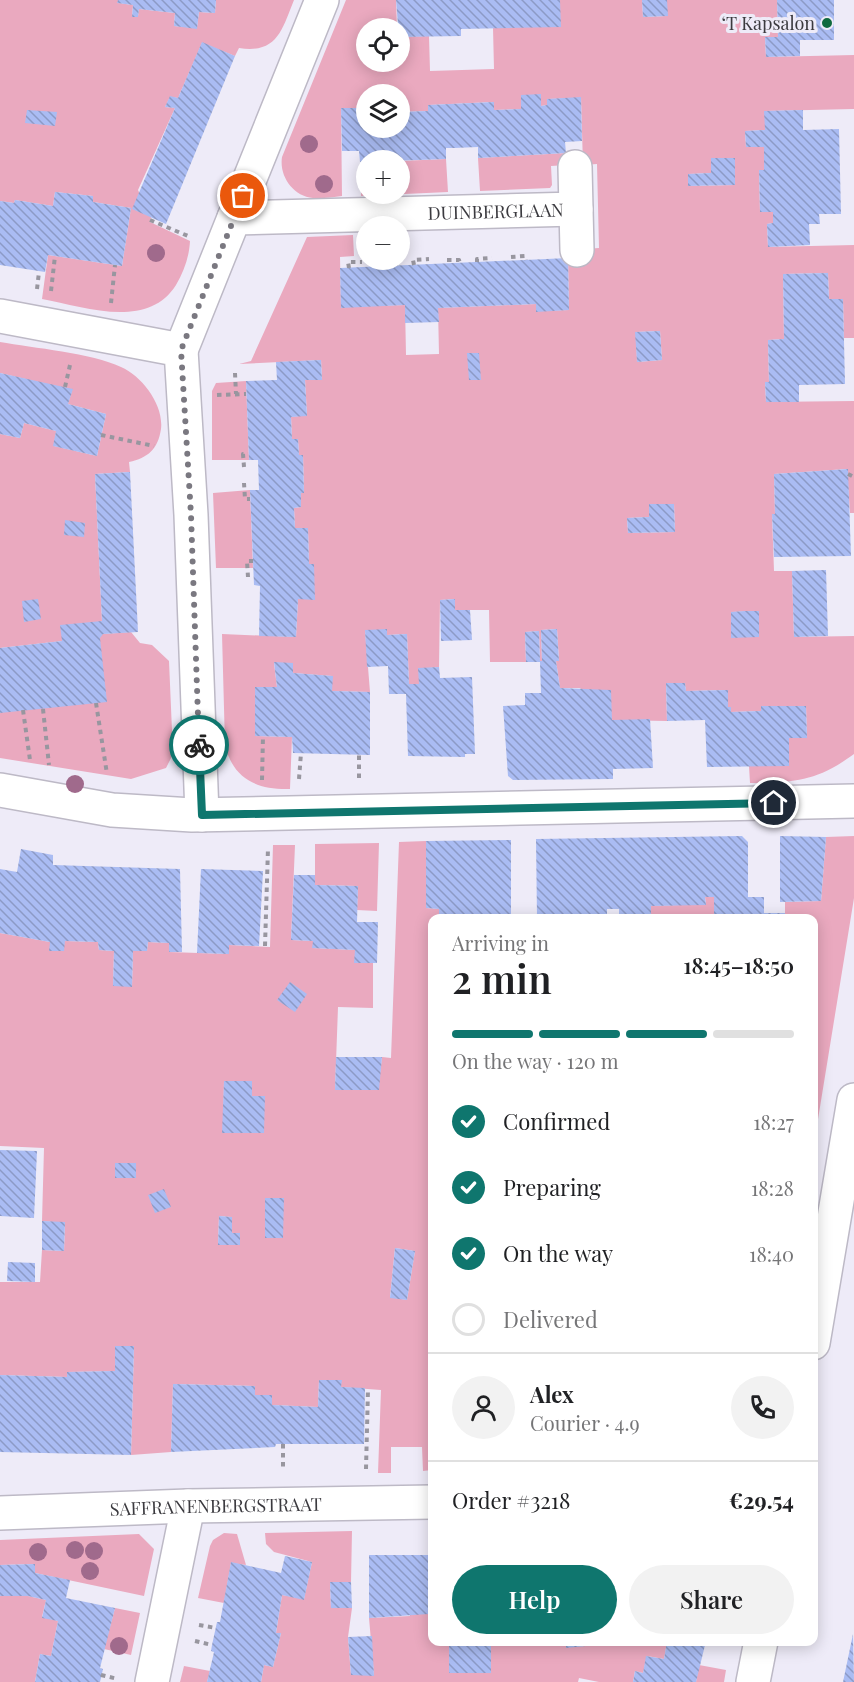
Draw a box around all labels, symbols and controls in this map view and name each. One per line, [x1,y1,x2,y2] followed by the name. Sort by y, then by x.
[722,11,815,35] place label: ‘T Kapsalon
[820,16,834,30] marker: ‘T Kapsalon
[356,18,410,270] map controls
[356,18,410,72] button: locate
[356,84,410,138] button: layers
[356,150,410,204] button: +
[217,170,268,221] pin
[226,179,259,212] icon: bag
[427,197,564,225] street label: DUINBERGLAAN
[356,216,410,270] button: −
[169,715,229,775] courier
[183,729,216,762] icon: bike
[748,777,799,828] pin
[757,786,790,819] icon: home
[452,929,549,956] text: Arriving in
[683,950,794,980] text: 18:45–18:50
[452,952,552,1004] text: 2 min
[452,1047,619,1074] text: On the way · 120 m
[452,1105,485,1138] icon: check
[503,1106,610,1136] text: Confirmed
[753,1108,794,1135] text: 18:27
[452,1171,485,1204] icon: check
[503,1172,601,1202] text: Preparing
[751,1174,794,1201] text: 18:28
[452,1237,485,1270] icon: check
[503,1238,613,1268] text: On the way
[749,1240,794,1267] text: 18:40
[503,1304,598,1334] text: Delivered
[452,1376,515,1439] button: person
[731,1376,794,1439] button: phone
[530,1379,574,1409] text: Alex
[530,1409,640,1436] text: Courier · 4.9
[452,1485,570,1515] text: Order #3218
[729,1485,794,1515] text: €29.54
[109,1492,322,1521] street label: SAFFRANENBERGSTRAAT
[452,1565,617,1634] button: Help
[629,1565,794,1634] button: Share

